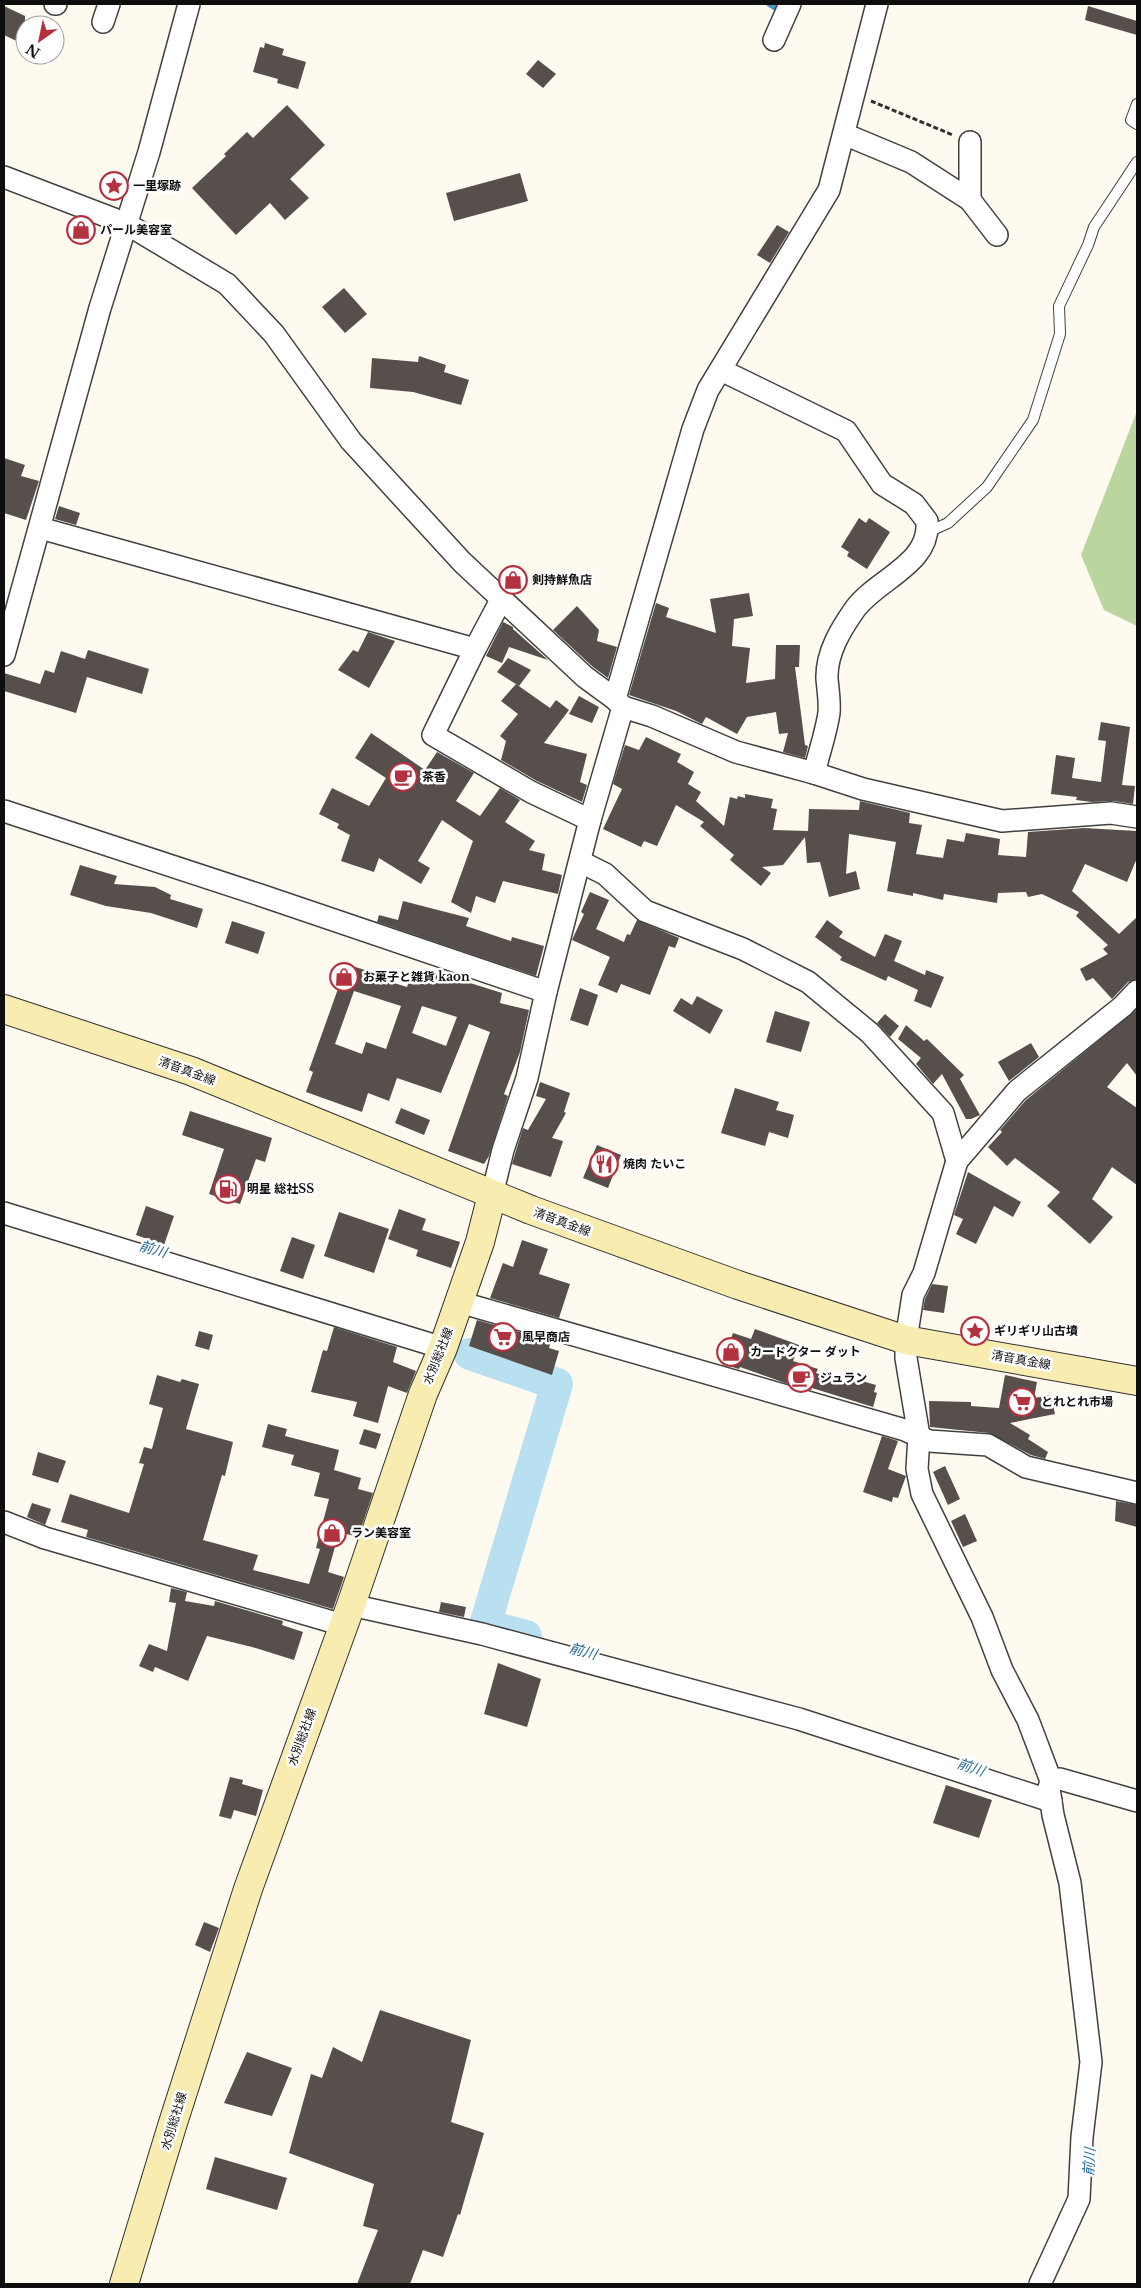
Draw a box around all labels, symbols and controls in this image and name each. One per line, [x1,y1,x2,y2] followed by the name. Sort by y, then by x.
[15,15,65,65] north arrow
[22,40,43,62] text: N
[99,171,129,201] place icon: 一里塚跡
[133,178,181,193] place label: 一里塚跡
[66,215,96,245] shop icon: パール美容室
[100,222,172,237] place label: パール美容室
[498,565,528,595] shop icon: 剣持鮮魚店
[532,572,592,587] place label: 剣持鮮魚店
[388,762,418,792] cafe icon: 茶香
[422,769,446,784] place label: 茶香
[329,962,359,992] shop icon: お菓子と雑貨 kaon
[363,969,470,984] place label: お菓子と雑貨 kaon
[156,1053,218,1088] street label: 清音真金線
[589,1149,619,1179] restaurant icon: 焼肉 たいこ
[623,1156,686,1171] place label: 焼肉 たいこ
[213,1174,243,1204] fuel station icon: 明星 総社SS
[247,1181,314,1196] place label: 明星 総社SS
[531,1204,593,1239] street label: 清音真金線
[137,1236,171,1262] water label: 前川
[960,1316,990,1346] place icon: ギリギリ山古墳
[488,1322,518,1352] supermarket icon: 風早商店
[994,1323,1078,1338] place label: ギリギリ山古墳
[419,1325,456,1386] street label: 水別総社線
[522,1329,570,1344] place label: 風早商店
[716,1337,746,1367] shop icon: カードクター ダット
[750,1344,861,1359] place label: カードクター ダット
[990,1347,1052,1372] street label: 清音真金線
[786,1363,816,1393] cafe icon: ジュラン
[820,1370,867,1385] place label: ジュラン
[1007,1387,1037,1417] supermarket icon: とれとれ市場
[1041,1394,1113,1409] place label: とれとれ市場
[317,1518,347,1548] shop icon: ラン美容室
[351,1525,411,1540] place label: ラン美容室
[567,1639,601,1664] water label: 前川
[284,1706,319,1768] street label: 水別総社線
[955,1754,989,1781] water label: 前川
[158,2090,189,2152] street label: 水別総社線
[1079,2145,1099,2177] water label: 前川

